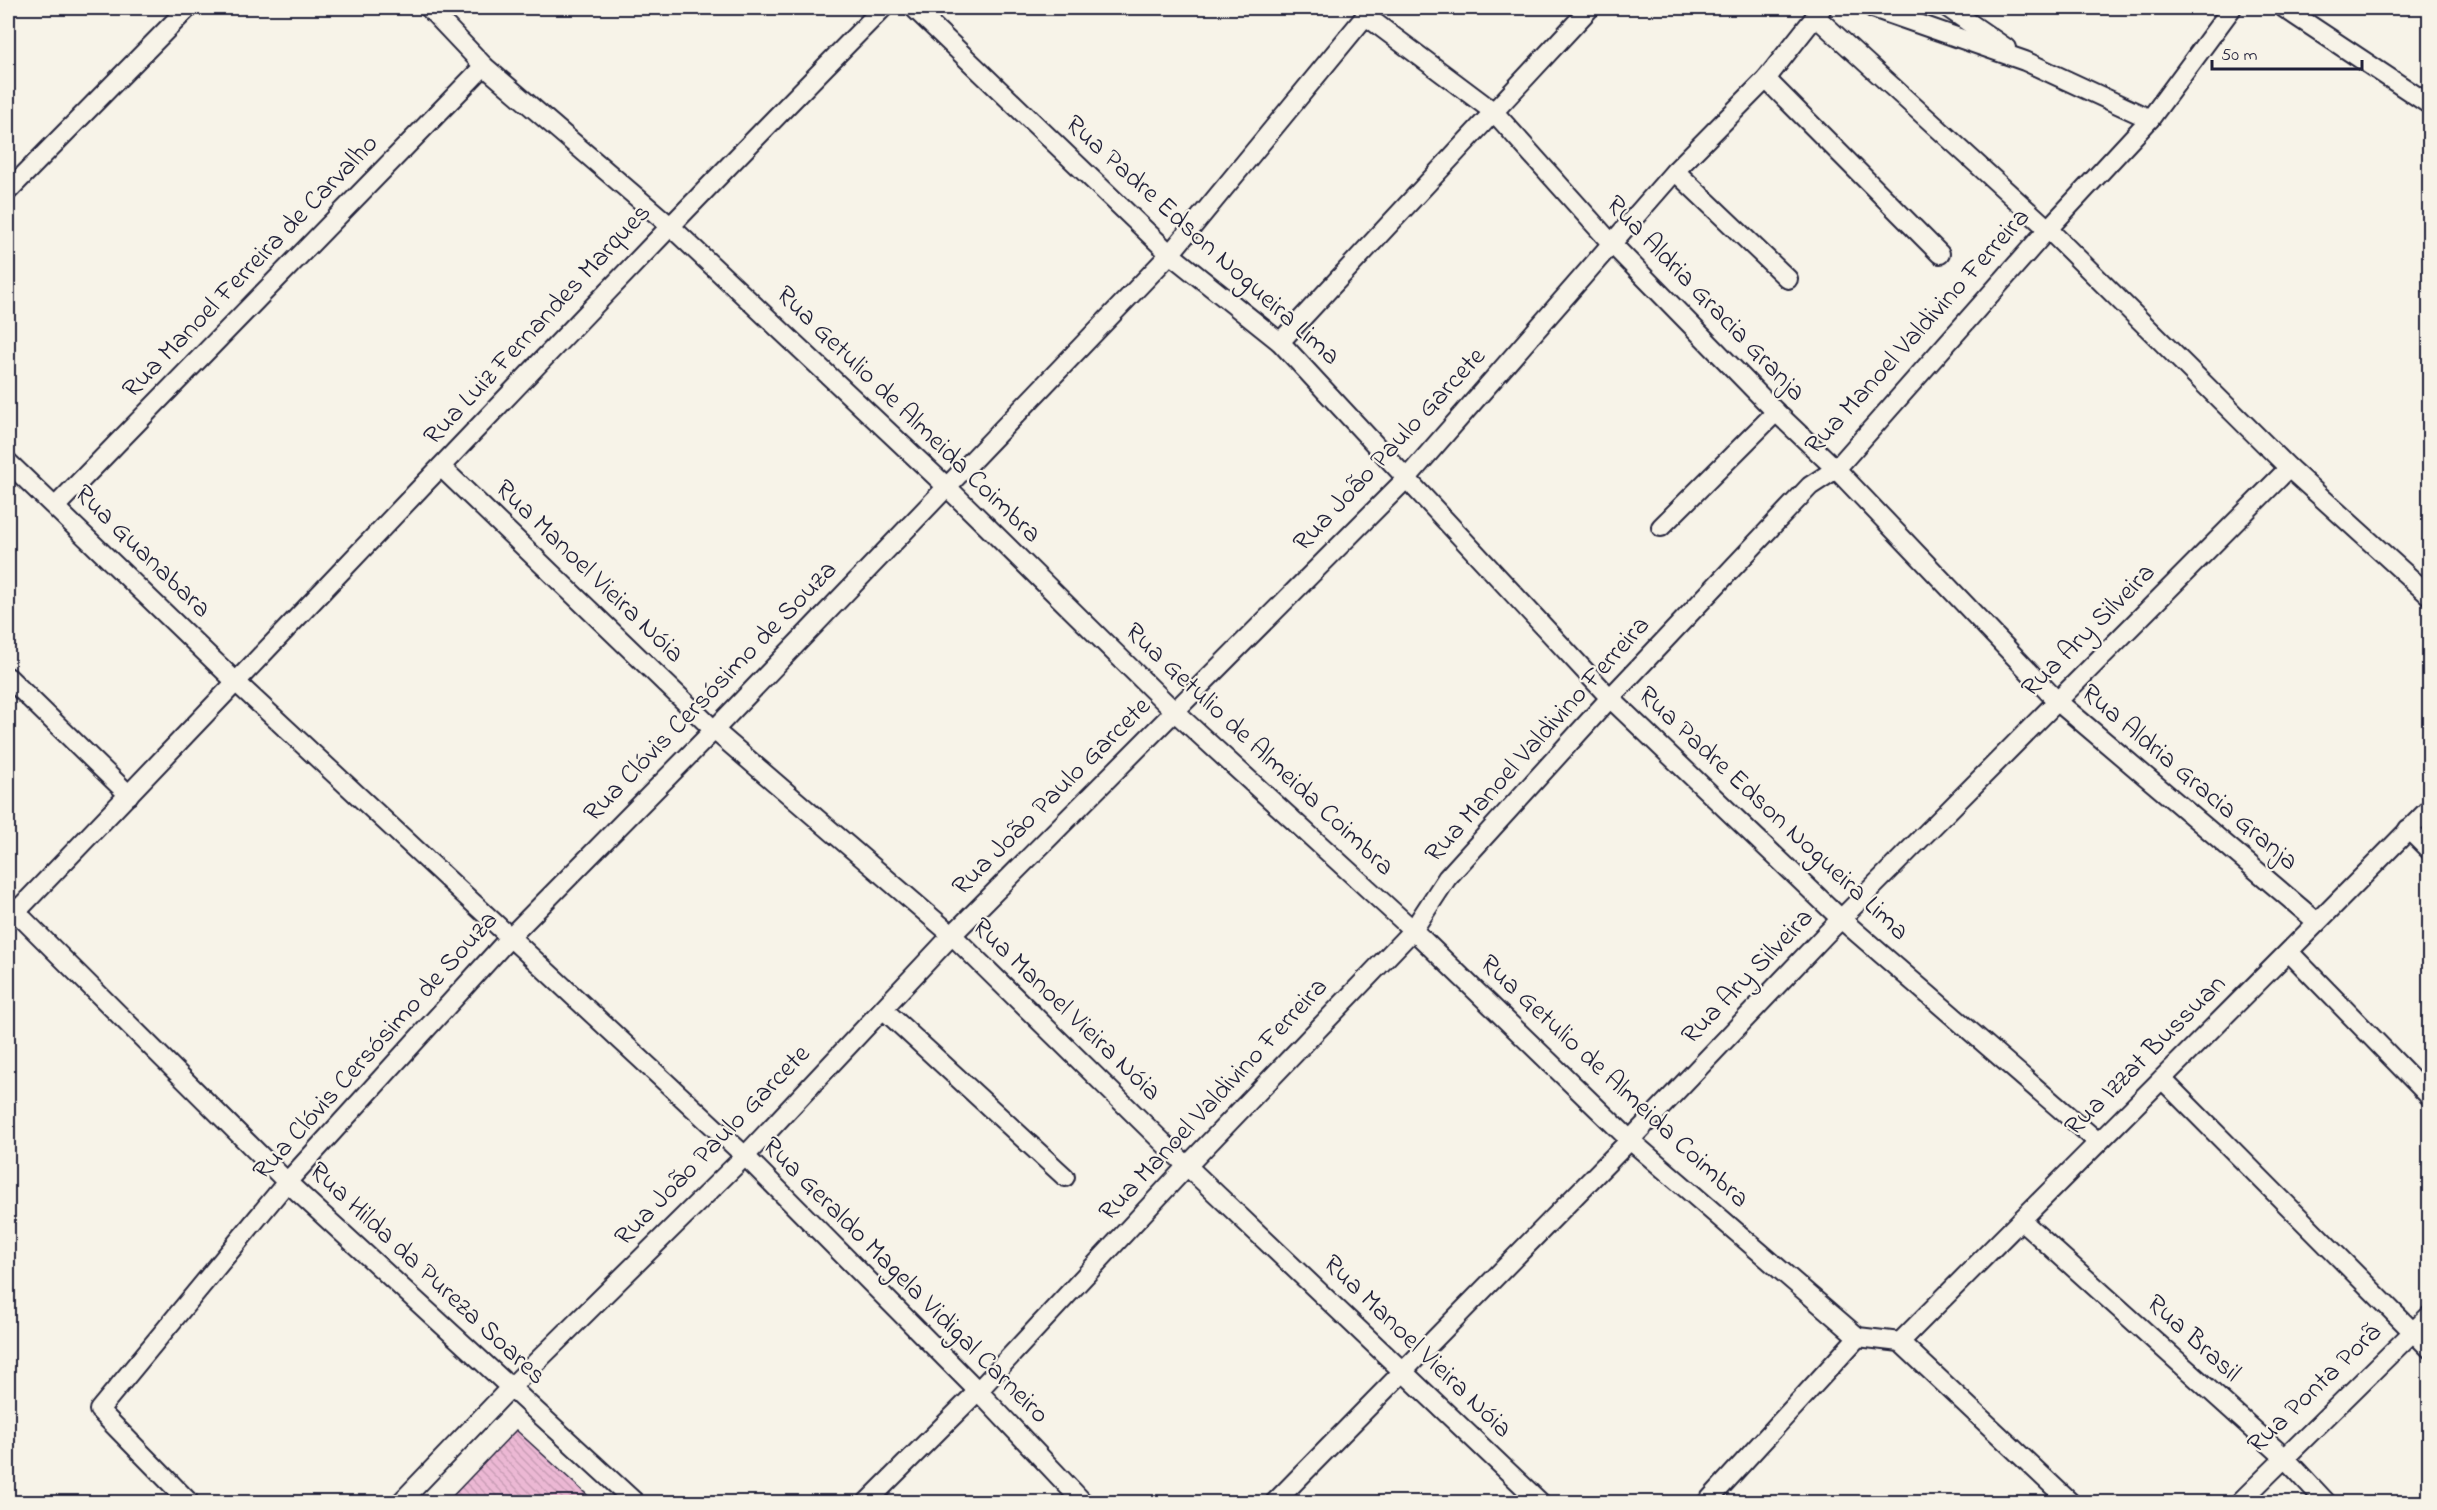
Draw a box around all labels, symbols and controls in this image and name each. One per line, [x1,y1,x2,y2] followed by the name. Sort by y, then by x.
[2212,33,2362,71] scale bar
[2221,43,2258,69] text: 50 m
[1056,106,1348,376] street label: Rua Padre Edson Nogueira Lima
[114,126,388,408] street label: Rua Manoel Ferreira de Carvalho
[1596,187,1814,411] street label: Rua Aldria Gracia Granja
[415,195,661,455] street label: Rua Luiz Fernandes Marques
[1796,200,2040,464] street label: Rua Manoel Valdivino Ferreira
[766,277,1050,553] street label: Rua Getulio de Almeida Coimbra
[1284,338,1496,561] street label: Rua João Paulo Garcete
[485,471,693,673] street label: Rua Manoel Vieira Nóia
[64,476,220,628] street label: Rua Guanabara
[575,552,847,832] street label: Rua Clóvis Cersósimo de Souza
[2013,555,2165,707] street label: Rua Ary Silveira
[1416,608,1660,872] street label: Rua Manoel Valdivino Ferreira
[1115,614,1403,886] street label: Rua Getulio de Almeida Coimbra
[2072,675,2306,881] street label: Rua Aldria Gracia Granja
[1628,677,1918,951] street label: Rua Padre Edson Nogueira Lima
[944,688,1161,905] street label: Rua João Paulo Garcete
[1673,900,1823,1054] street label: Rua Ary Silveira
[244,903,508,1189] street label: Rua Clóvis Cersósimo de Souza
[962,909,1170,1111] street label: Rua Manoel Vieira Nóia
[1470,946,1758,1218] street label: Rua Getulio de Almeida Coimbra
[2056,966,2236,1146] street label: Rua Izzat Bussuan
[1090,969,1338,1231] street label: Rua Manoel Valdivino Ferreira
[606,1036,821,1256] street label: Rua João Paulo Garcete
[752,1128,1058,1434] street label: Rua Geraldo Magela Vidigal Carneiro
[299,1153,555,1395] street label: Rua Hilda da Pureza Soares
[1313,1246,1521,1448] street label: Rua Manoel Vieira Nóia
[2137,1286,2249,1392] street label: Rua Brasil
[2239,1314,2391,1463] street label: Rua Ponta Porã

